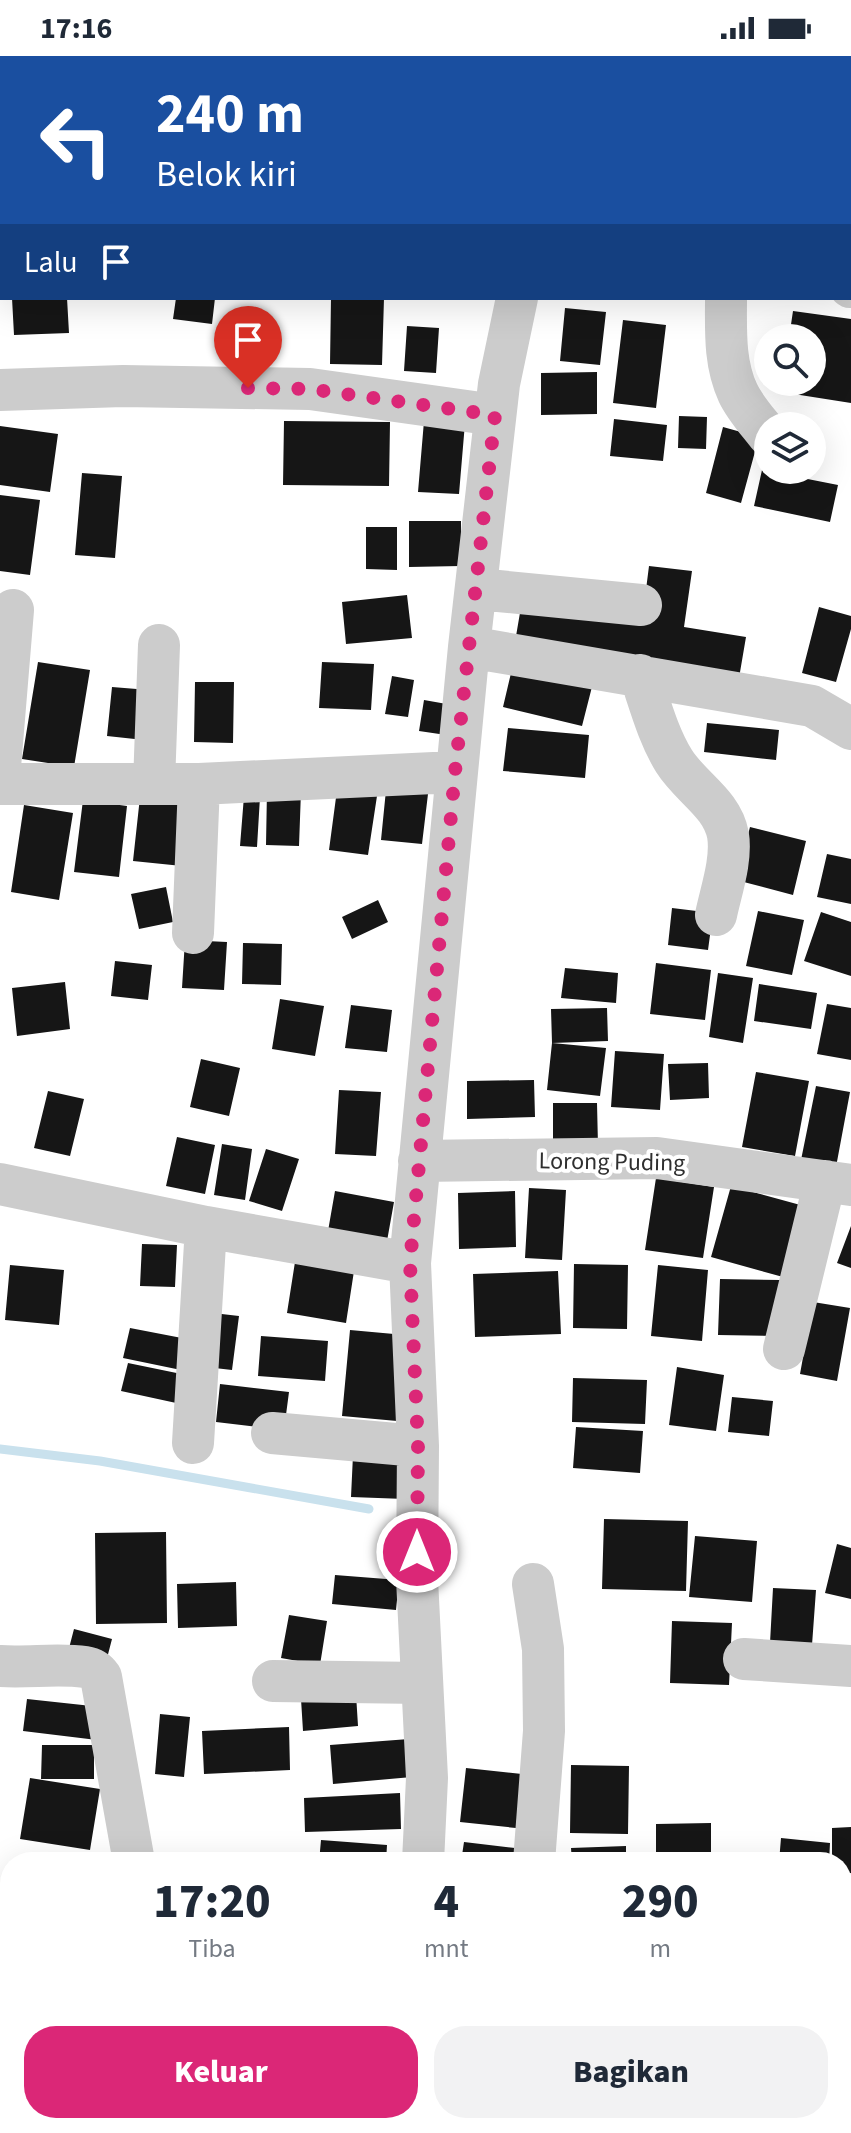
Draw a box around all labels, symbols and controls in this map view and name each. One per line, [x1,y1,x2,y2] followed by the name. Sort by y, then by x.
[40,7,112,50] text: 17:16
[156,75,304,154] text: 240 m
[24,88,128,192] icon: left
[156,149,297,200] text: Belok kiri
[94,240,138,284] icon: arrive
[24,241,78,284] text: Lalu
[214,306,282,388] pin
[226,318,270,362] icon: arrive
[754,324,826,484] map controls
[754,324,826,396] button: search
[754,412,826,484] button: layers
[538,1143,686,1181] street label: Lorong Puding
[375,1510,459,1594] position arrow
[153,1868,271,1936] text: 17:20
[433,1868,459,1936] text: 4
[622,1868,699,1936] text: 290
[188,1930,236,1967] text: Tiba
[424,1930,469,1967] text: mnt
[649,1930,671,1967] text: m
[24,2026,418,2118] button: Keluar
[434,2026,828,2118] button: Bagikan

